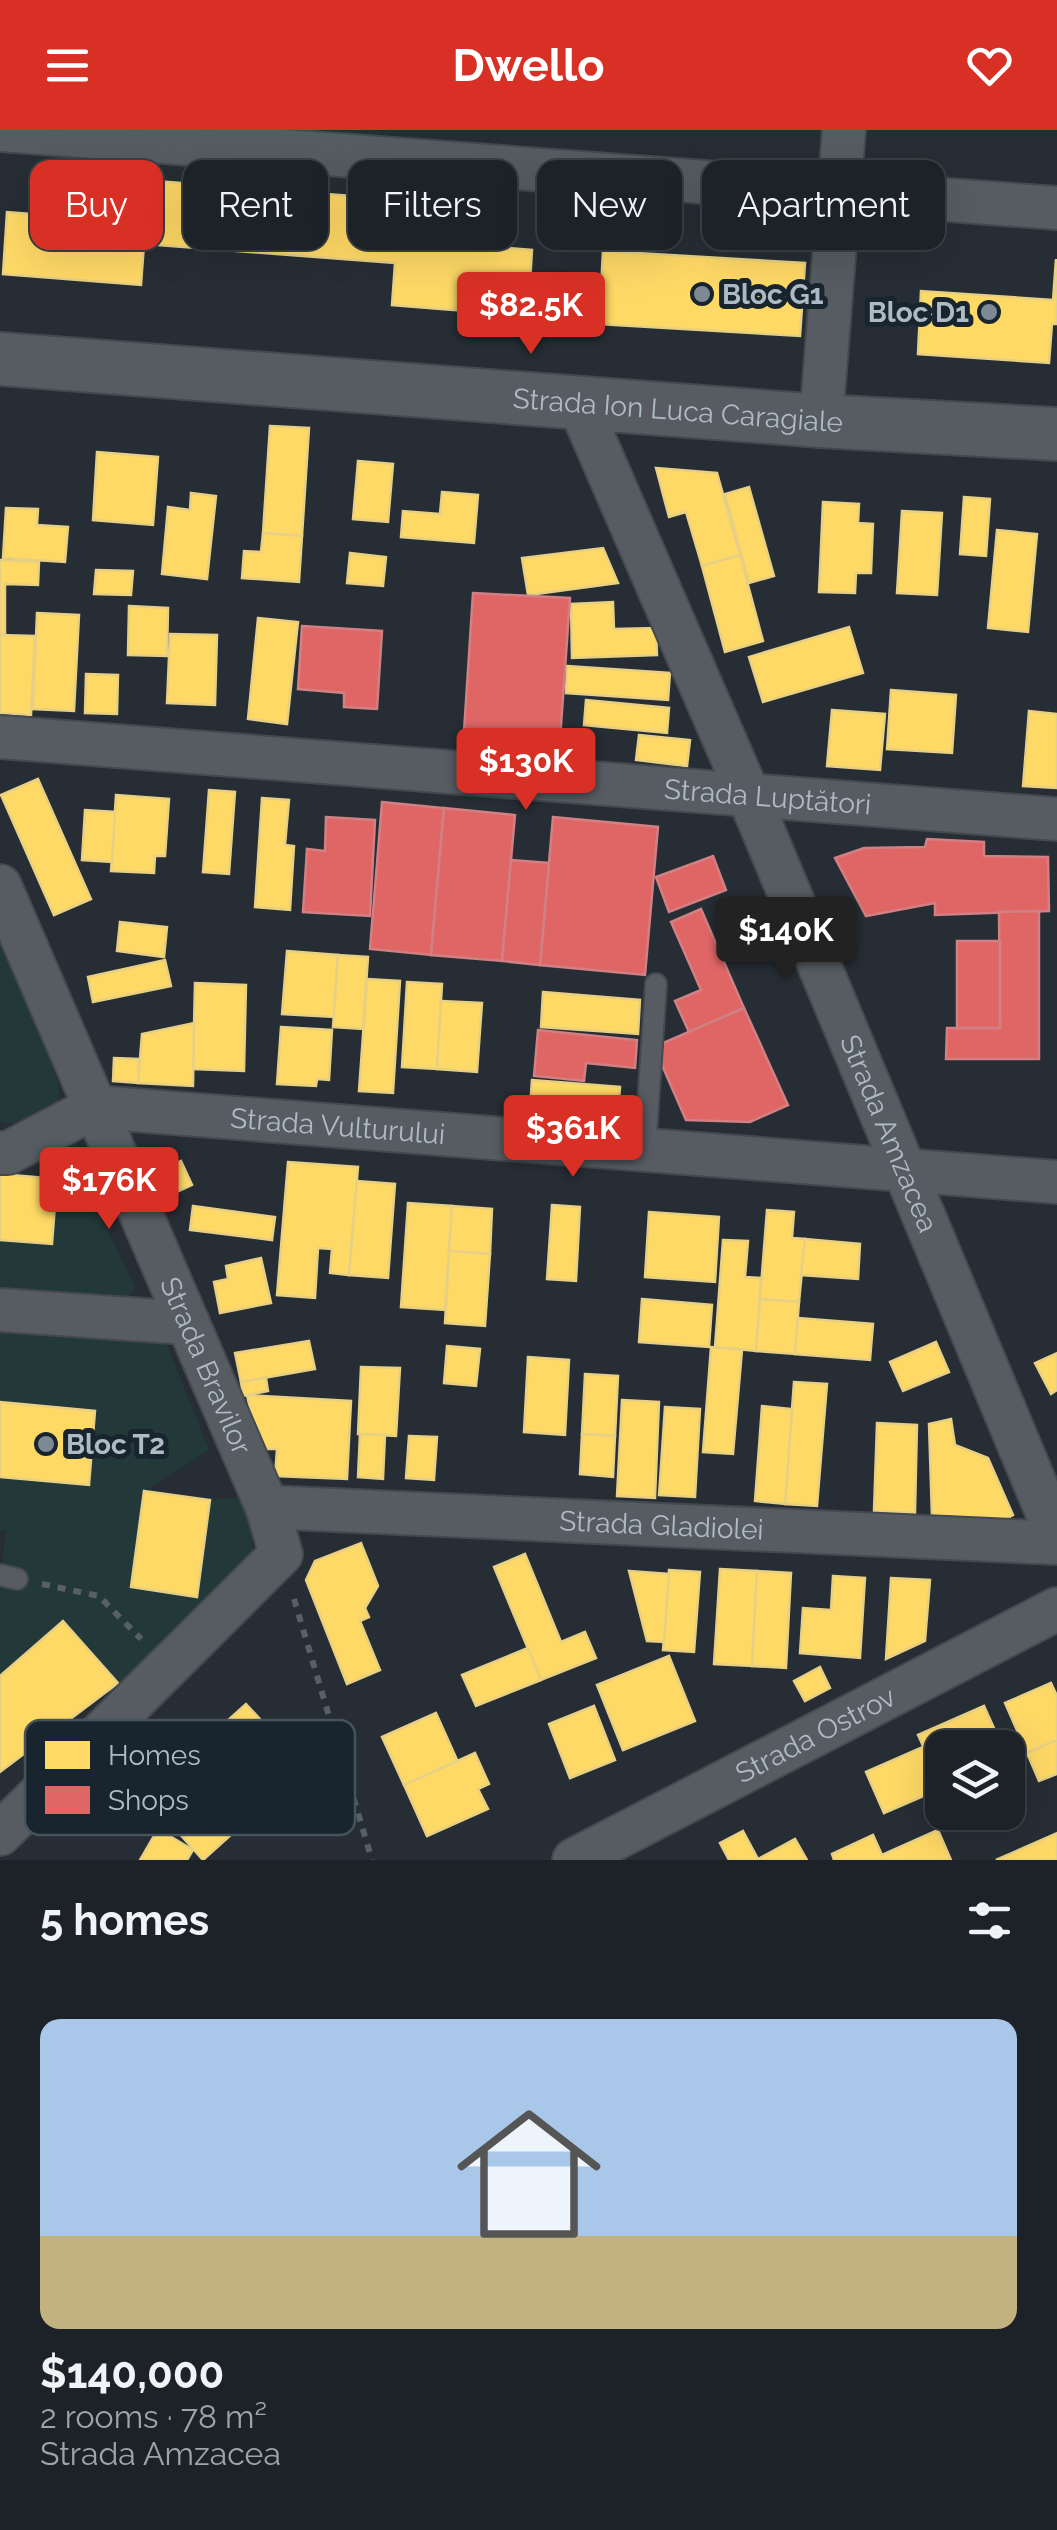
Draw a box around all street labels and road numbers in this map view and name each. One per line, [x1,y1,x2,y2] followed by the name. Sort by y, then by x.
[512,381,844,439] street label: Strada Ion Luca Caragiale
[663,772,872,821] street label: Strada Luptători
[834,1030,945,1237] street label: Strada Amzacea
[229,1101,446,1151] street label: Strada Vulturului
[154,1272,259,1459] street label: Strada Bravilor
[559,1504,764,1546] street label: Strada Gladiolei
[730,1679,901,1790] street label: Strada Ostrov

